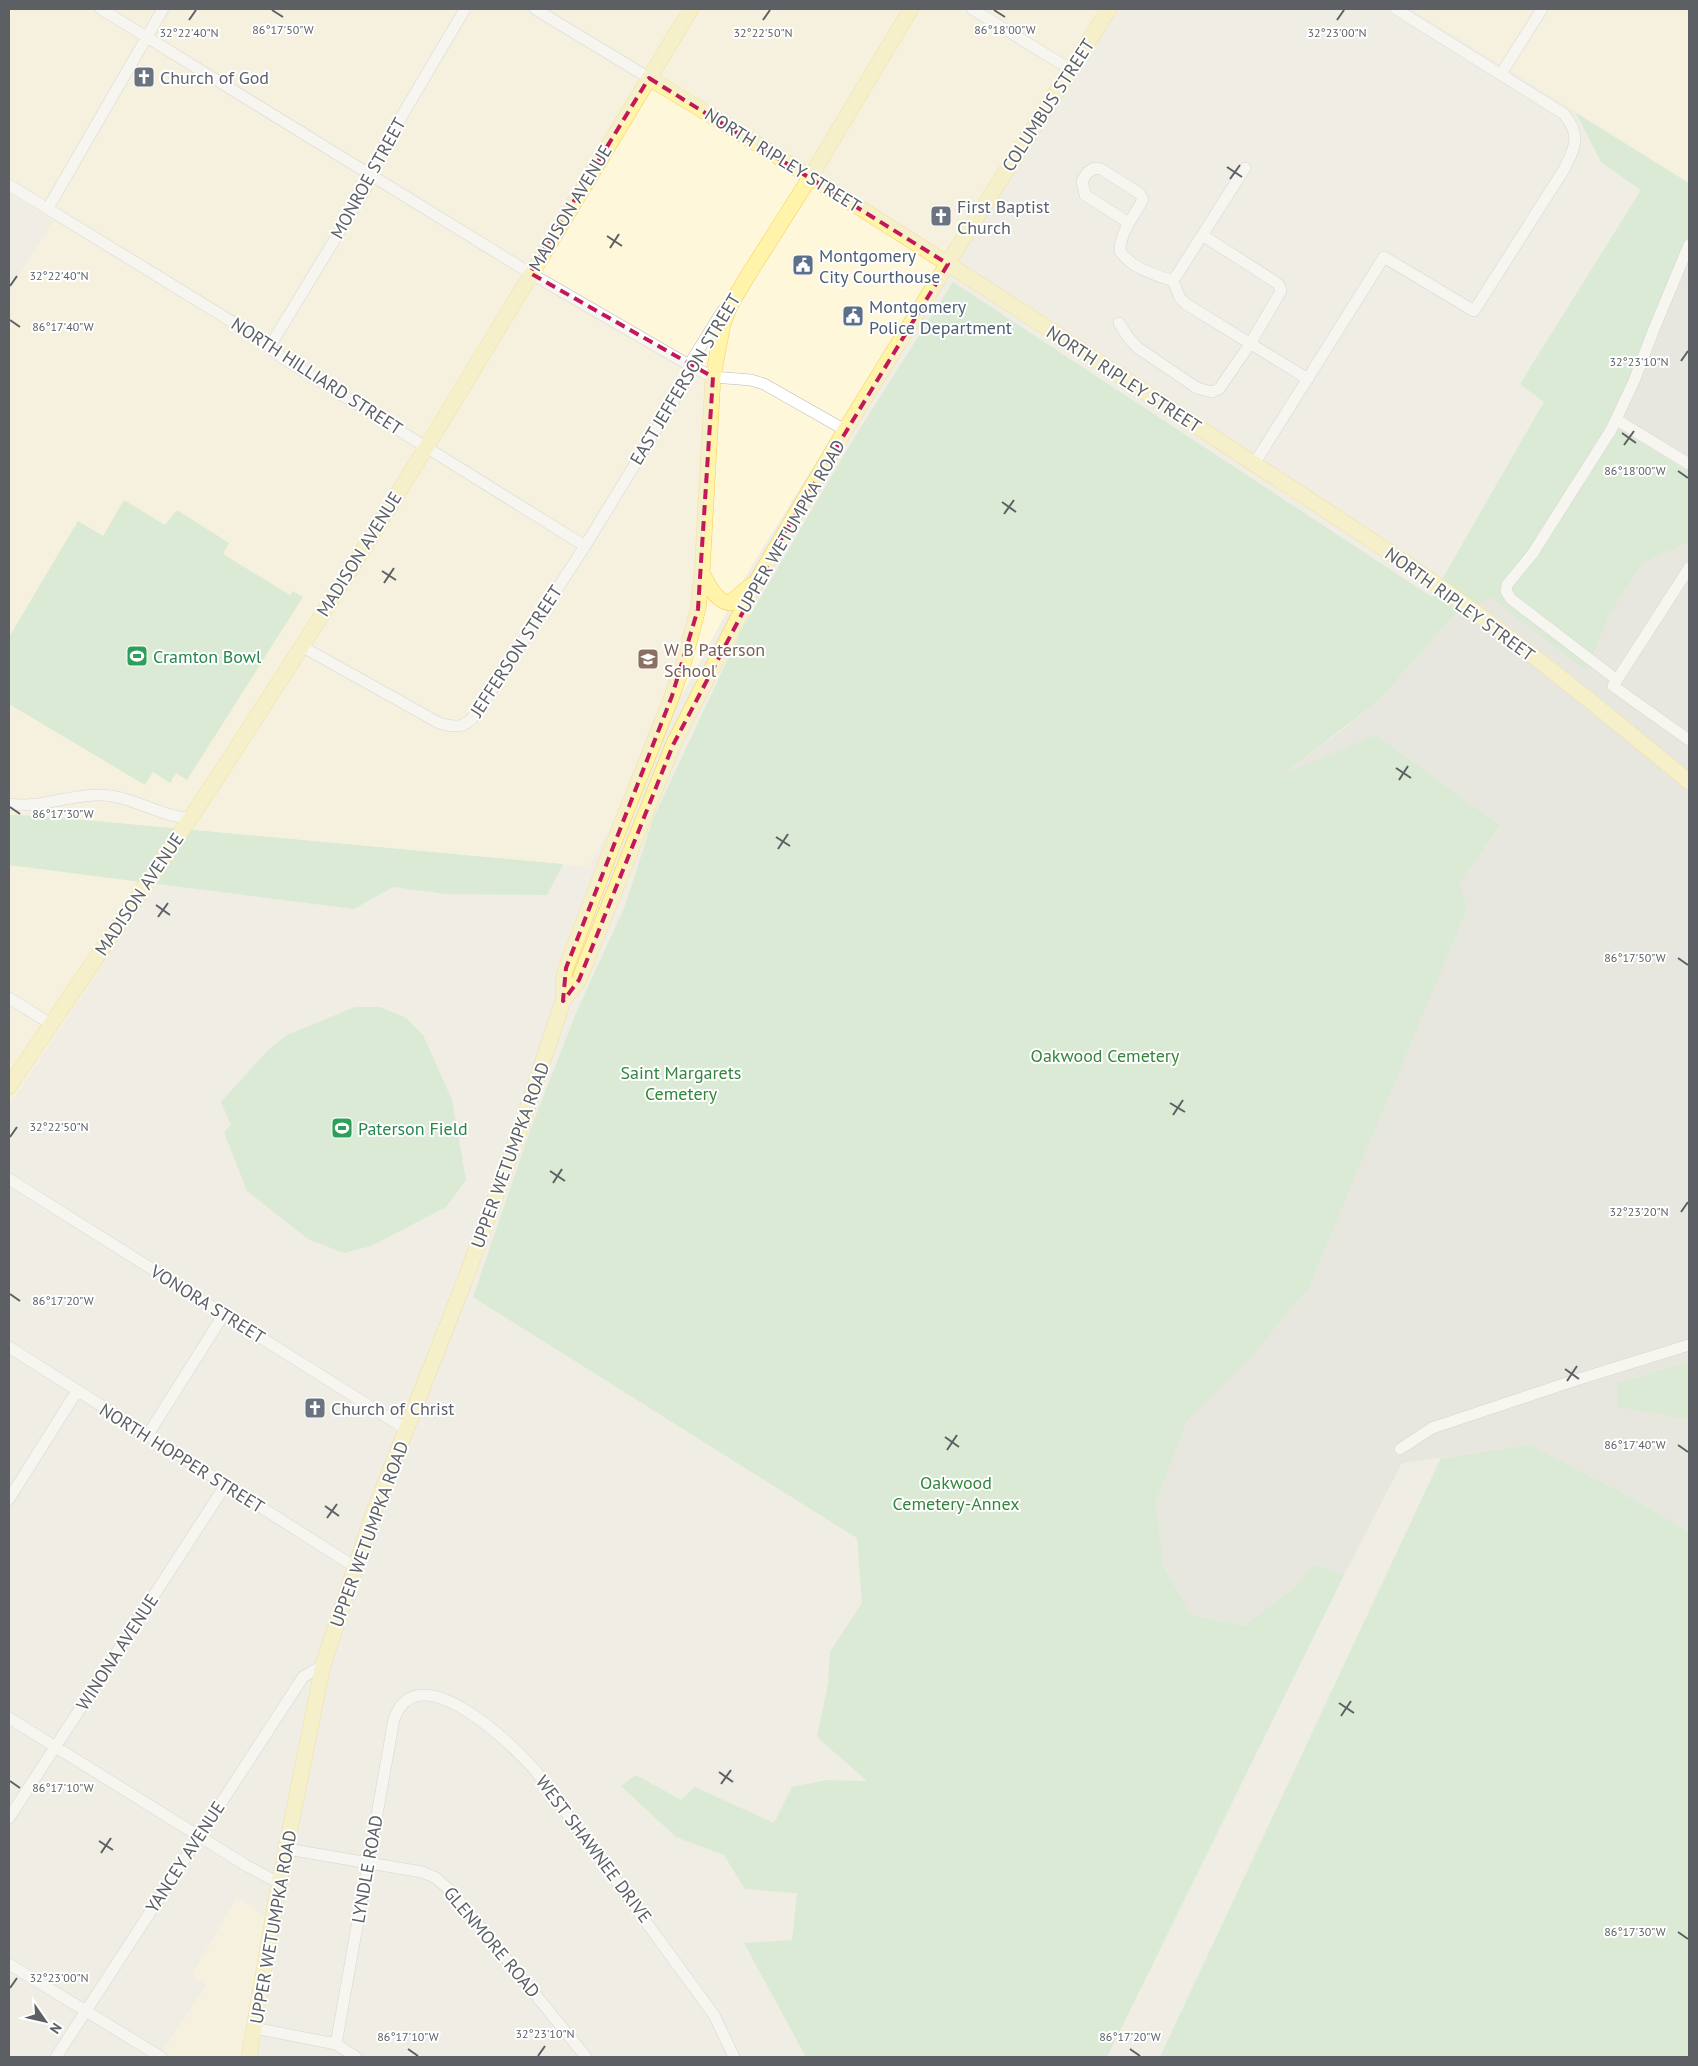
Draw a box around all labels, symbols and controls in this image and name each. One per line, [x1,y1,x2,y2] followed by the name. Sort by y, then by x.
[252,22,314,37] text: 86°17'50"W
[974,22,1036,37] text: 86°18'00"W
[159,25,219,40] text: 32°22'40"N
[733,25,793,40] text: 32°22'50"N
[1307,25,1367,40] text: 32°23'00"N
[997,34,1099,176] street label: COLUMBUS STREET
[132,65,156,89] church icon: Church of God
[160,66,269,89] place label: Church of God
[701,103,865,217] street label: NORTH RIPLEY STREET
[325,113,411,243] street label: MONROE STREET
[523,141,617,275] street label: MADISON AVENUE
[957,195,1050,239] place label: First Baptist Church
[929,204,953,228] church icon: First Baptist Church
[819,244,940,288] place label: Montgomery City Courthouse
[791,253,815,277] public building icon: Montgomery City Courthouse
[29,268,89,283] text: 32°22'40"N
[625,289,745,469] street label: EAST JEFFERSON STREET
[869,295,1012,339] place label: Montgomery Police Department
[841,304,865,328] public building icon: Montgomery Police Department
[227,312,407,440] street label: NORTH HILLIARD STREET
[32,319,94,334] text: 86°17'40"W
[1042,320,1206,438] street label: NORTH RIPLEY STREET
[1609,354,1669,369] text: 32°23'10"N
[732,435,850,617] street label: UPPER WETUMPKA ROAD
[1604,463,1666,478] text: 86°18'00"W
[311,487,407,621] street label: MADISON AVENUE
[1380,542,1540,666] street label: NORTH RIPLEY STREET
[464,581,567,722] street label: JEFFERSON STREET
[664,638,765,682] place label: W B Paterson School
[125,644,149,668] sports icon: Cramton Bowl
[153,645,262,668] place label: Cramton Bowl
[636,647,660,671] school or university icon: W B Paterson School
[32,806,94,821] text: 86°17'30"W
[89,828,189,960] street label: MADISON AVENUE
[1604,950,1666,965] text: 86°17'50"W
[1031,1044,1180,1067] park label: Oakwood Cemetery
[466,1059,554,1251] street label: UPPER WETUMPKA ROAD
[621,1061,741,1105] park label: Saint Margarets Cemetery
[330,1116,354,1140] sports icon: Paterson Field
[358,1117,468,1140] place label: Paterson Field
[29,1119,89,1134] text: 32°22'50"N
[1609,1204,1669,1219] text: 32°23'20"N
[146,1259,270,1348] street label: VONORA STREET
[32,1293,94,1308] text: 86°17'20"W
[303,1396,327,1420] church icon: Church of Christ
[331,1397,454,1420] place label: Church of Christ
[95,1398,269,1518] street label: NORTH HOPPER STREET
[1604,1437,1666,1452] text: 86°17'40"W
[325,1438,413,1630] street label: UPPER WETUMPKA ROAD
[893,1471,1019,1515] park label: Oakwood Cemetery-Annex
[71,1590,163,1714] street label: WINONA AVENUE
[531,1771,657,1927] street label: WEST SHAWNEE DRIVE
[32,1780,94,1795] text: 86°17'10"W
[140,1797,230,1917] street label: YANCEY AVENUE
[346,1813,388,1925] street label: LYNDLE ROAD
[245,1828,301,2026] street label: UPPER WETUMPKA ROAD
[439,1882,545,2002] street label: GLENMORE ROAD
[1604,1924,1666,1939] text: 86°17'30"W
[29,1970,89,1985] text: 32°23'00"N
[20,1996,70,2046] north arrow
[46,2019,66,2037] text: N
[515,2026,575,2041] text: 32°23'10"N
[377,2029,439,2044] text: 86°17'10"W
[1099,2029,1161,2044] text: 86°17'20"W

